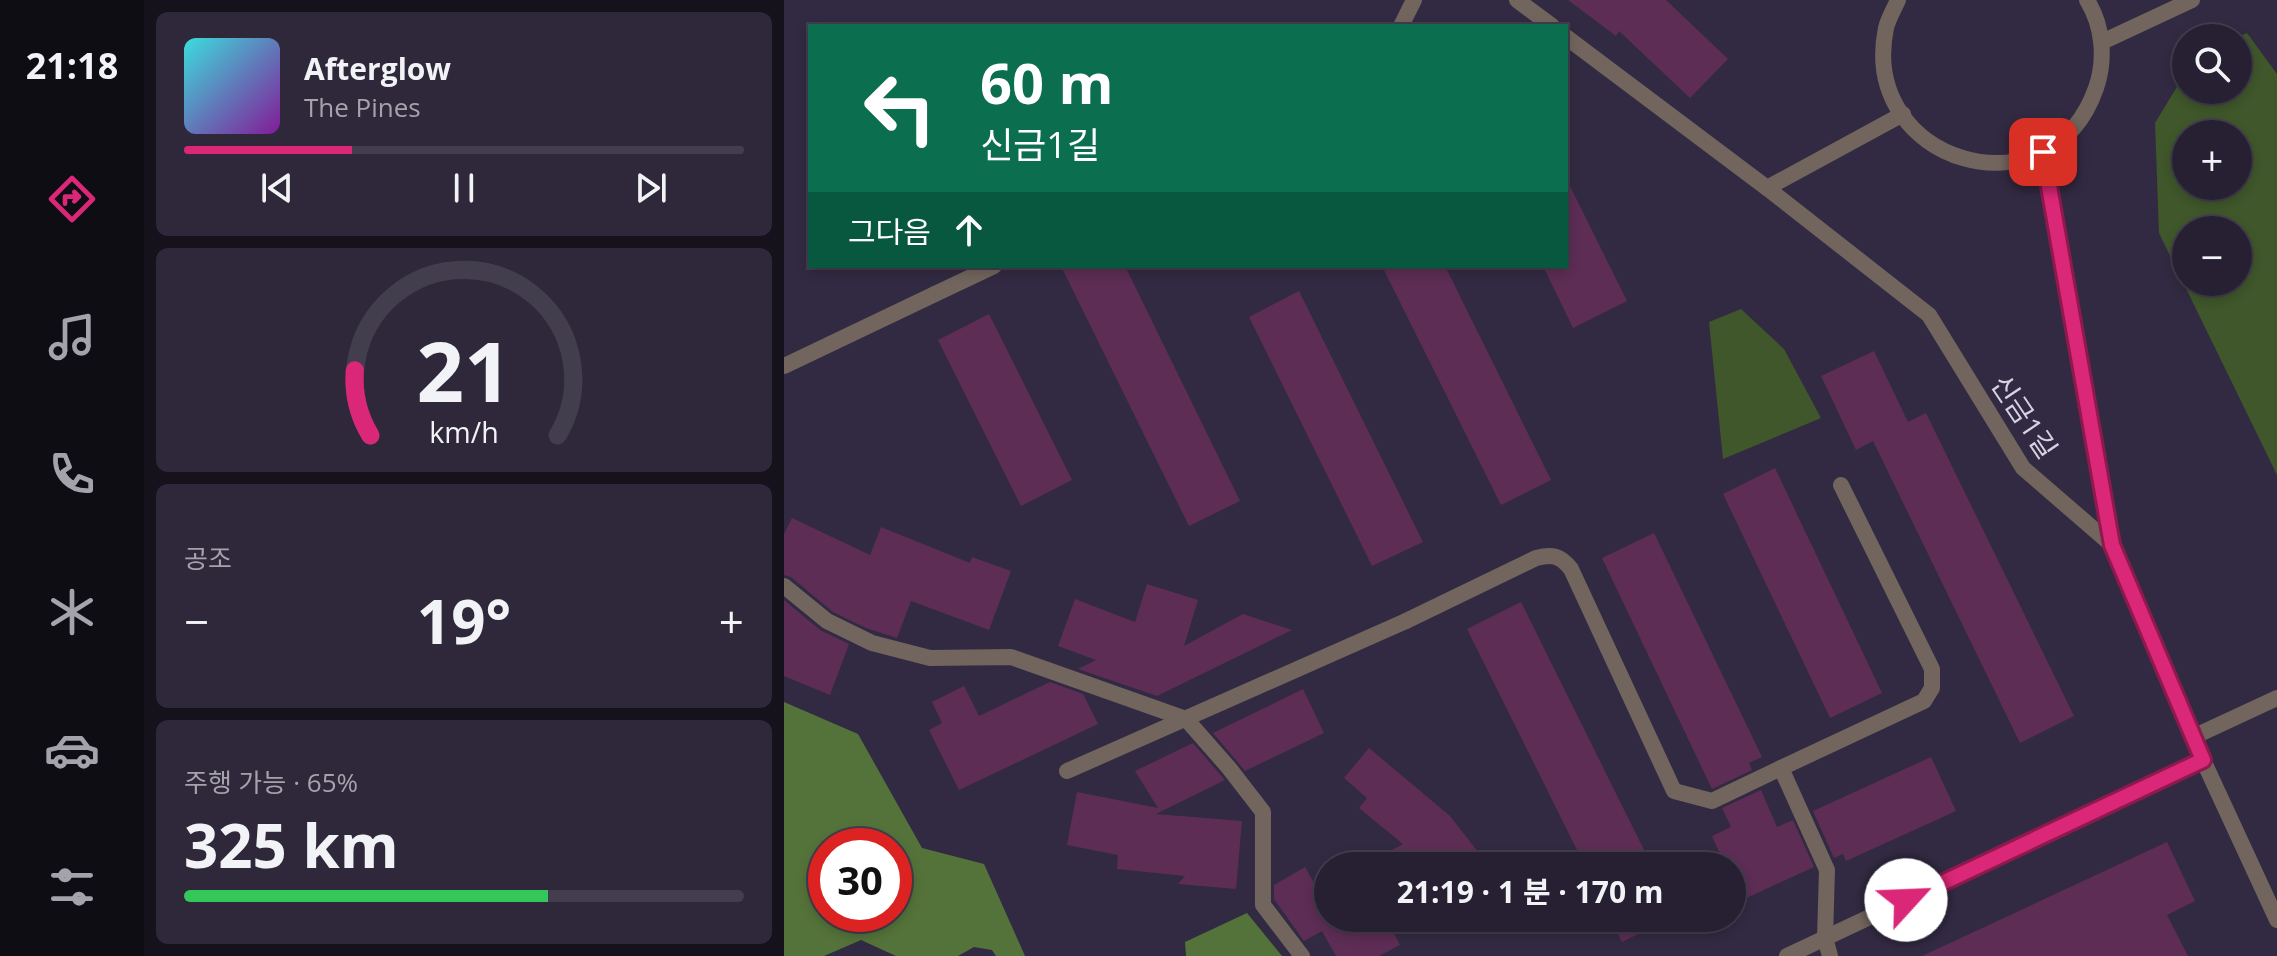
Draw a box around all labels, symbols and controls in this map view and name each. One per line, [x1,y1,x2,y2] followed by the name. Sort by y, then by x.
[2172,24,2252,296] map controls
[2172,24,2252,104] button: search
[26,41,118,90] text: 21:18
[980,44,1114,120] text: 60 m
[304,48,451,89] text: Afterglow
[848,56,952,160] icon: left
[304,89,421,125] text: The Pines
[2009,118,2077,186] pin
[980,120,1100,169] text: 신금1길
[2172,120,2252,200] button: +
[2021,130,2065,174] icon: arrive
[255,166,299,210] icon: previous
[442,166,486,210] icon: pause
[629,166,673,210] icon: next
[44,171,100,227] icon: directions
[947,208,991,252] icon: ahead
[848,211,931,252] text: 그다음
[2172,216,2252,296] button: −
[44,309,100,365] icon: music
[416,313,512,426] text: 21
[1983,367,2067,465] street label: 신금1길
[429,412,499,451] text: km/h
[44,446,100,502] icon: phone
[184,540,232,576] text: 공조
[417,580,511,662] text: 19°
[44,584,100,640] icon: climate
[184,591,209,651] text: −
[719,591,744,651] text: +
[44,722,100,778] icon: car
[184,764,358,800] text: 주행 가능 · 65%
[184,804,399,886] text: 325 km
[808,828,912,932] speed limit sign: 30
[1864,858,1948,942] position arrow
[44,859,100,915] icon: filters
[1397,871,1663,912] text: 21:19 · 1 분 · 170 m

